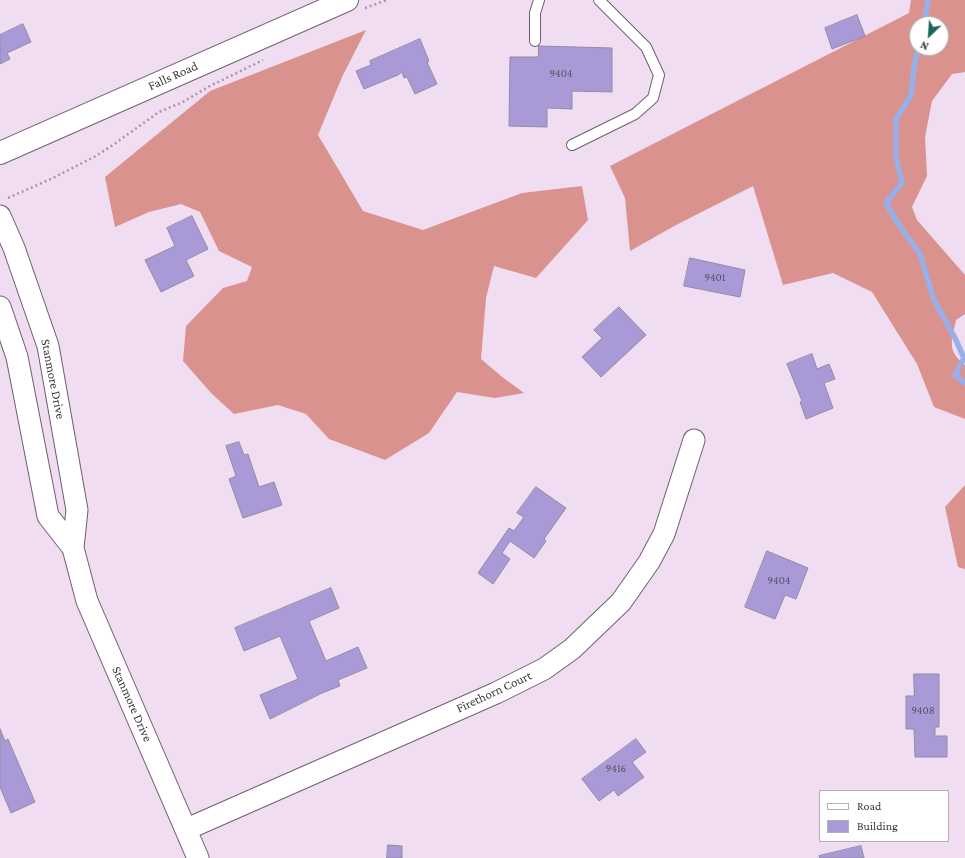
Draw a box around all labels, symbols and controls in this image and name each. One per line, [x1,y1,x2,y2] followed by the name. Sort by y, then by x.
[909,16,949,56] north arrow
[918,39,930,53] text: N
[146,58,200,94] street label: Falls Road
[550,67,572,81] house number: 9404
[705,271,725,285] house number: 9401
[38,338,68,420] street label: Stanmore Drive
[768,574,790,588] house number: 9404
[108,664,156,744] street label: Stanmore Drive
[454,668,534,716] street label: Firethorn Court
[911,704,935,718] house number: 9408
[606,762,626,776] house number: 9416
[819,790,949,842] legend
[857,799,881,813] text: Road
[857,819,898,833] text: Building

